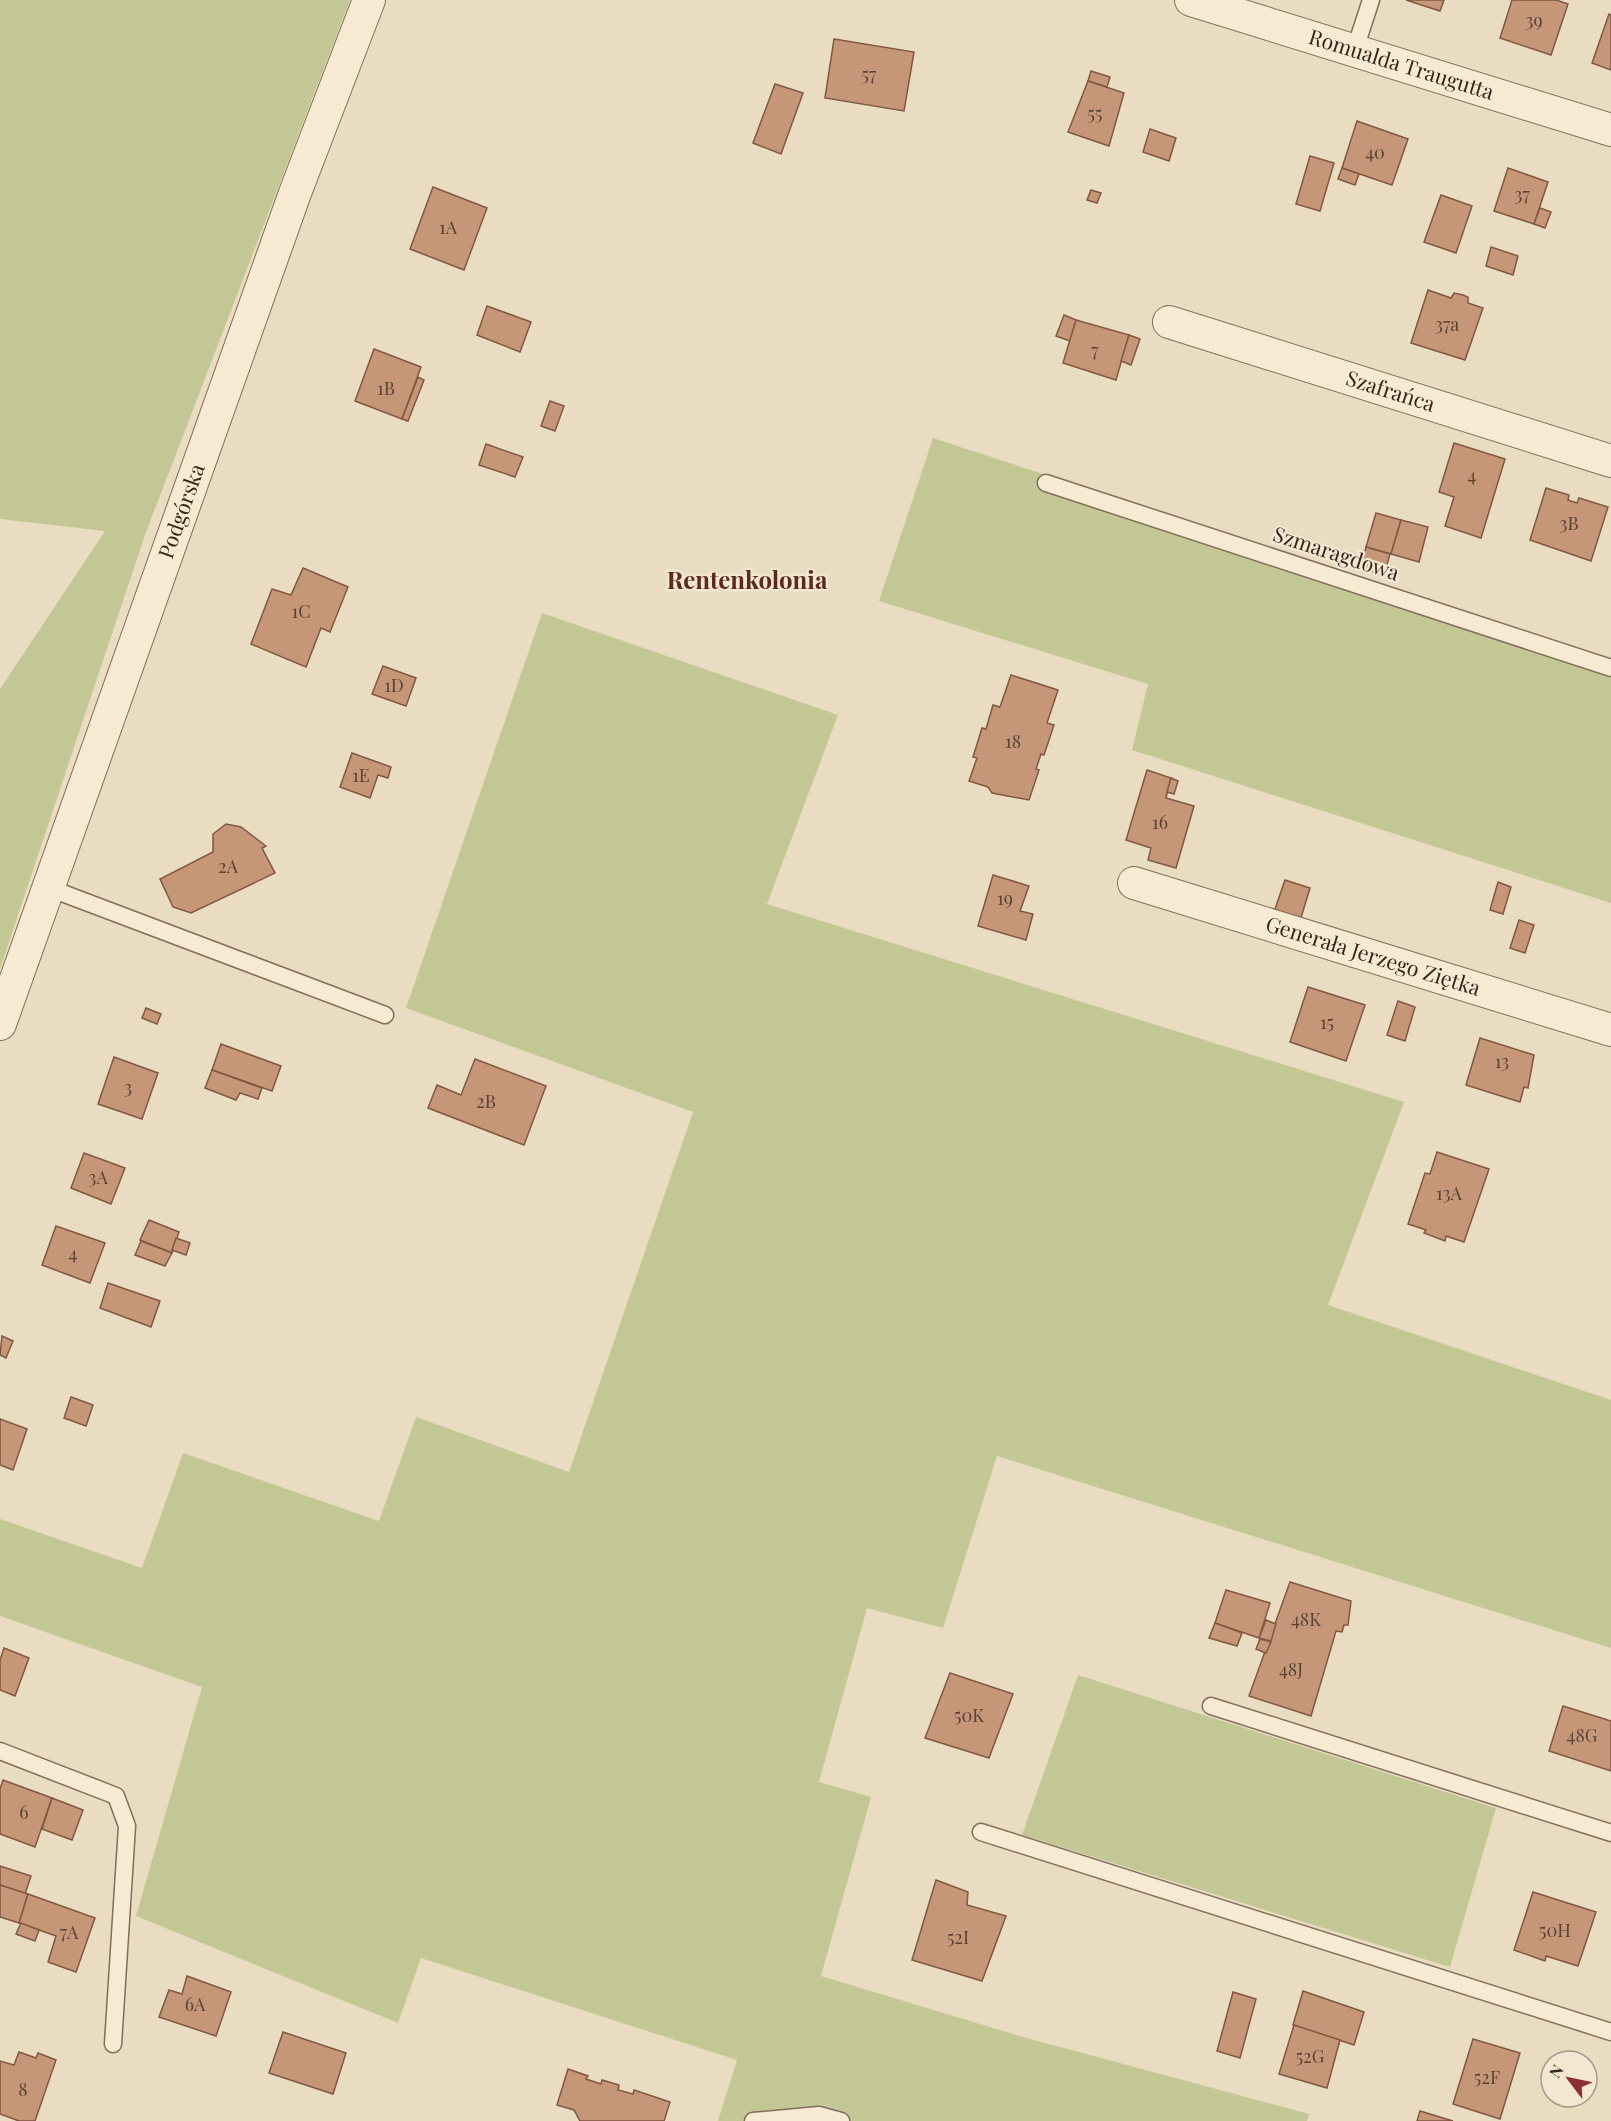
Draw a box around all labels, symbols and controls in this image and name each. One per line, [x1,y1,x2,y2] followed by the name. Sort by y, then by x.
[1525,8,1543,32] house number: 39
[1306,21,1498,105] street label: Romualda Traugutta
[862,62,877,86] house number: 57
[1088,101,1102,125] house number: 55
[1365,140,1385,164] house number: 40
[1514,182,1530,206] house number: 37
[439,215,458,239] house number: 1A
[1435,312,1459,336] house number: 37a
[1091,338,1099,362] house number: 7
[1343,363,1439,417] street label: Szafrańca
[377,376,395,400] house number: 1B
[150,459,210,562] street label: Podgórska
[1468,463,1477,487] house number: 4
[1559,511,1579,535] house number: 3B
[1270,519,1404,586] street label: Szmaragdowa
[667,563,828,595] district label: Rentenkolonia
[291,599,311,623] house number: 1C
[384,673,404,697] house number: 1D
[1005,729,1021,753] house number: 18
[352,763,370,787] house number: 1E
[1152,810,1168,834] house number: 16
[218,854,239,878] house number: 2A
[997,886,1013,910] house number: 19
[1263,908,1485,1001] street label: Generała Jerzego Ziętka
[1320,1010,1334,1034] house number: 15
[1495,1049,1509,1073] house number: 13
[124,1075,132,1099] house number: 3
[476,1089,496,1113] house number: 2B
[88,1165,108,1189] house number: 3A
[1436,1181,1463,1205] house number: 13A
[69,1241,78,1265] house number: 4
[1291,1607,1321,1631] house number: 48K
[1279,1657,1303,1681] house number: 48J
[954,1703,984,1727] house number: 50K
[1567,1723,1598,1747] house number: 48G
[19,1800,29,1824] house number: 6
[1539,1918,1571,1942] house number: 50H
[60,1920,79,1944] house number: 7A
[947,1925,969,1949] house number: 52I
[185,1992,206,2016] house number: 6A
[1296,2044,1325,2068] house number: 52G
[1539,2049,1599,2109] north arrow
[1544,2060,1568,2081] text: N
[1474,2065,1500,2089] house number: 52F
[18,2077,28,2101] house number: 8

